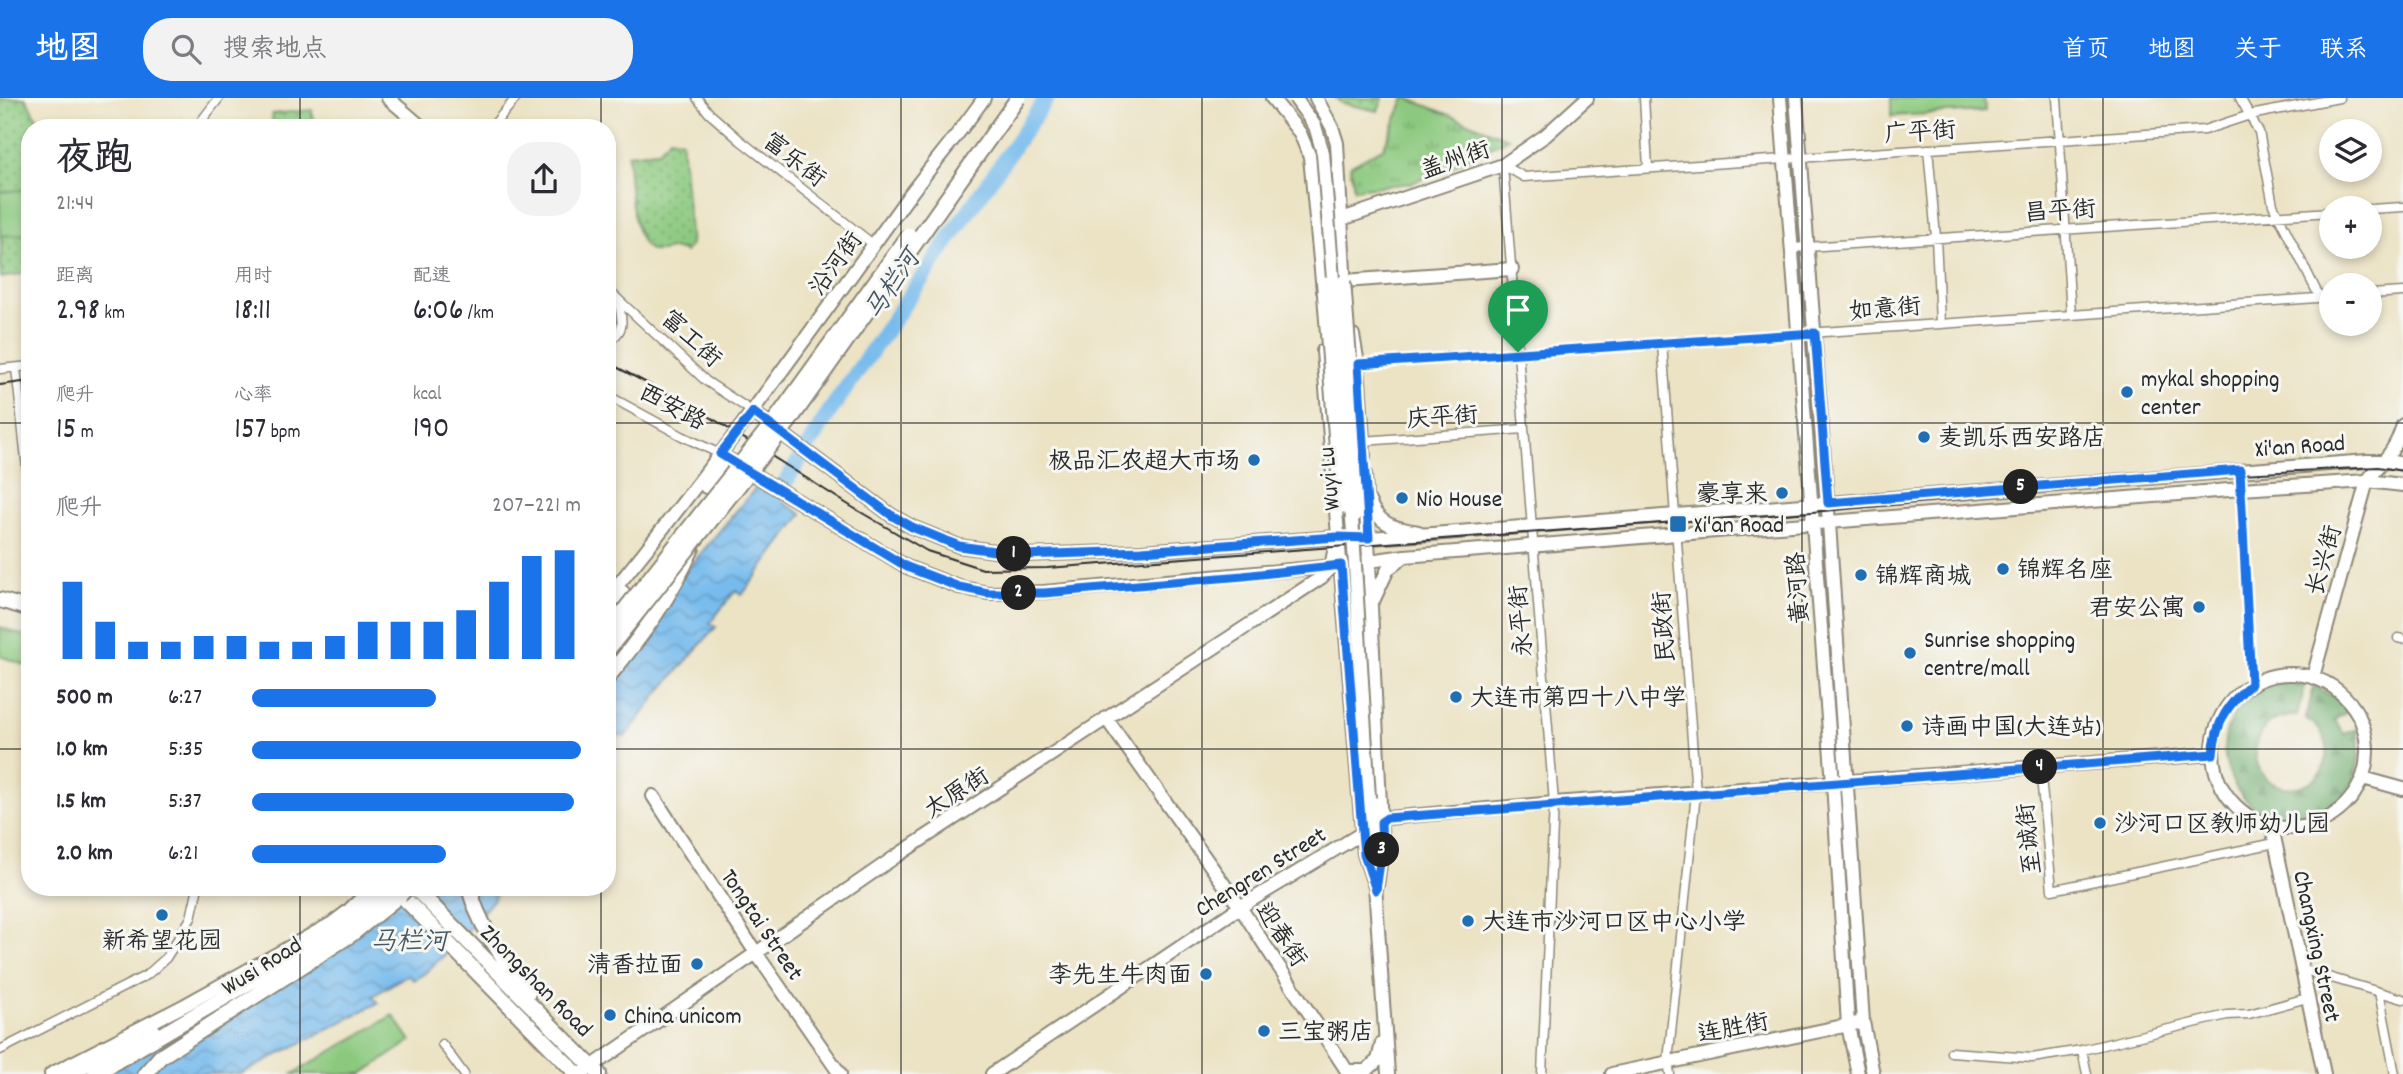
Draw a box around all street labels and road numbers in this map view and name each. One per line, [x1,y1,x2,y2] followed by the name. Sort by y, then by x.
[1883,115,1957,153] street label: 广平街
[754,126,832,197] street label: 富乐街
[1416,134,1496,190] street label: 盖州街
[2023,194,2097,232] street label: 昌平街
[803,226,872,304] street label: 沿河街
[1848,291,1923,331] street label: 如意街
[652,304,728,377] street label: 富工街
[632,377,711,441] street label: 西安路
[1405,400,1479,438] street label: 庆平街
[2254,428,2346,468] street label: Xi'an Road
[1311,445,1351,512] street label: Wuyi Lu
[2300,522,2352,600] street label: 长兴街
[1781,551,1819,625] street label: 黄河路
[1503,583,1543,658] street label: 永平街
[1647,590,1685,664] street label: 民政街
[918,761,997,828] street label: 太原街
[2010,801,2052,876] street label: 至诚街
[1189,819,1334,928] street label: Chengren Street
[711,863,810,988] street label: Tongtai Street
[2282,868,2348,1026] street label: Changxing Street
[1245,896,1314,975] street label: 迎春街
[471,918,599,1046] street label: Zhongshan Road
[216,930,309,1006] street label: Wusi Road
[1695,1006,1772,1054] street label: 连胜街

